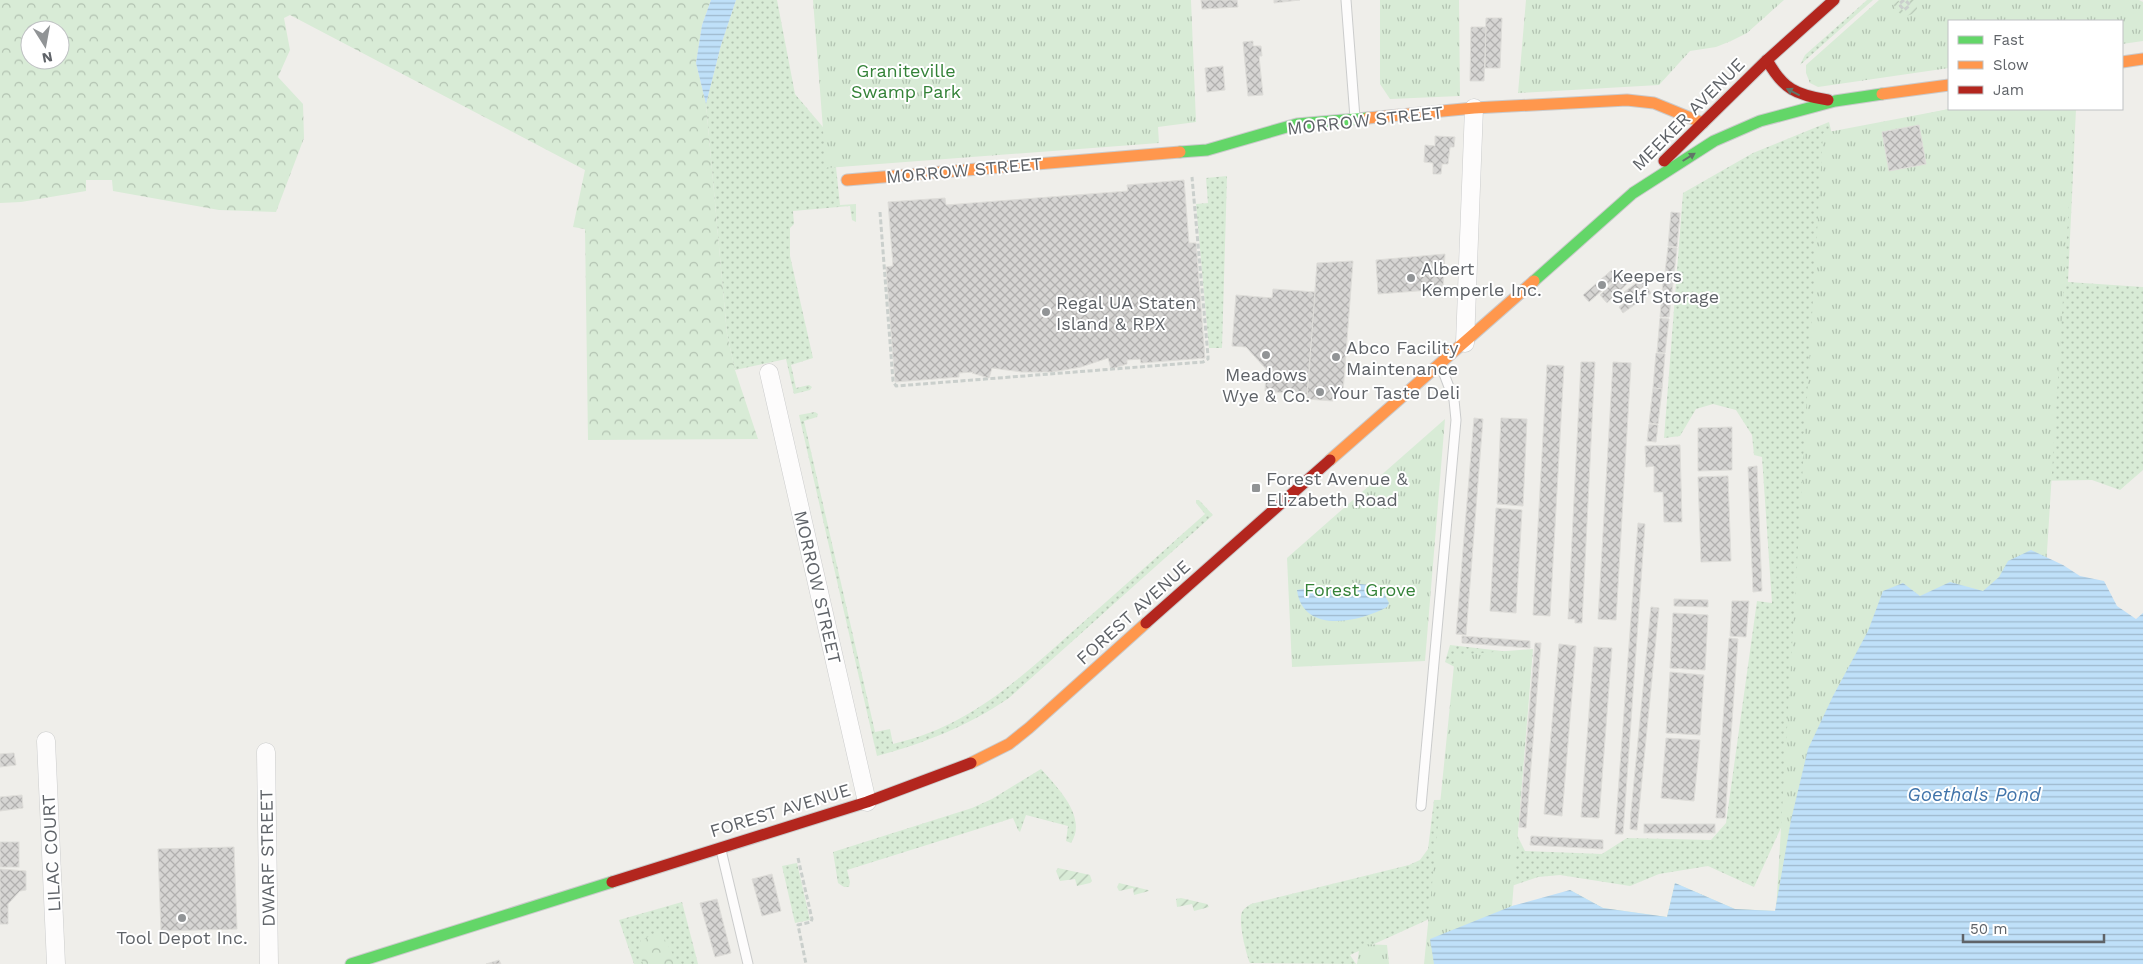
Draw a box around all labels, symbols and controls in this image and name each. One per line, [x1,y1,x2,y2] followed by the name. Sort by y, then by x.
[20,20,70,70] north arrow
[1948,20,2123,110] legend
[1993,31,2025,49] text: Fast
[41,49,54,67] text: N
[1627,53,1749,175] street label: MEEKER AVENUE
[1993,56,2029,74] text: Slow
[851,60,961,102] park label: Graniteville Swamp Park
[1993,81,2024,99] text: Jam
[1786,87,1801,96] one-way arrow
[1286,101,1444,139] street label: MORROW STREET
[885,153,1043,187] street label: MORROW STREET
[1682,153,1695,162] one-way arrow
[1421,258,1542,300] place label: Albert Kemperle Inc.
[1612,265,1719,307] place label: Keepers Self Storage
[1405,272,1417,284] marker: Albert Kemperle Inc.
[1596,279,1608,291] marker: Keepers Self Storage
[1056,292,1196,334] place label: Regal UA Staten Island & RPX
[1040,306,1052,318] marker: Regal UA Staten Island & RPX
[1346,337,1459,379] place label: Abco Facility Maintenance
[1260,349,1272,361] marker: Meadows Wye & Co.
[1330,351,1342,363] marker: Abco Facility Maintenance
[1222,364,1310,406] place label: Meadows Wye & Co.
[1330,382,1460,403] place label: Your Taste Deli
[1314,386,1326,398] marker: Your Taste Deli
[1266,468,1408,510] place label: Forest Avenue & Elizabeth Road
[1250,482,1262,494] marker: Forest Avenue & Elizabeth Road
[790,508,846,666] street label: MORROW STREET
[1072,555,1194,669] street label: FOREST AVENUE
[1304,579,1416,600] park label: Forest Grove
[707,779,853,841] street label: FOREST AVENUE
[1907,783,2042,806] water label: Goethals Pond
[255,789,279,927] street label: DWARF STREET
[37,793,65,912] street label: LILAC COURT
[176,912,188,924] marker: Tool Depot Inc.
[1963,912,2104,944] scale bar
[1970,920,2007,938] text: 50 m
[116,927,248,948] place label: Tool Depot Inc.

